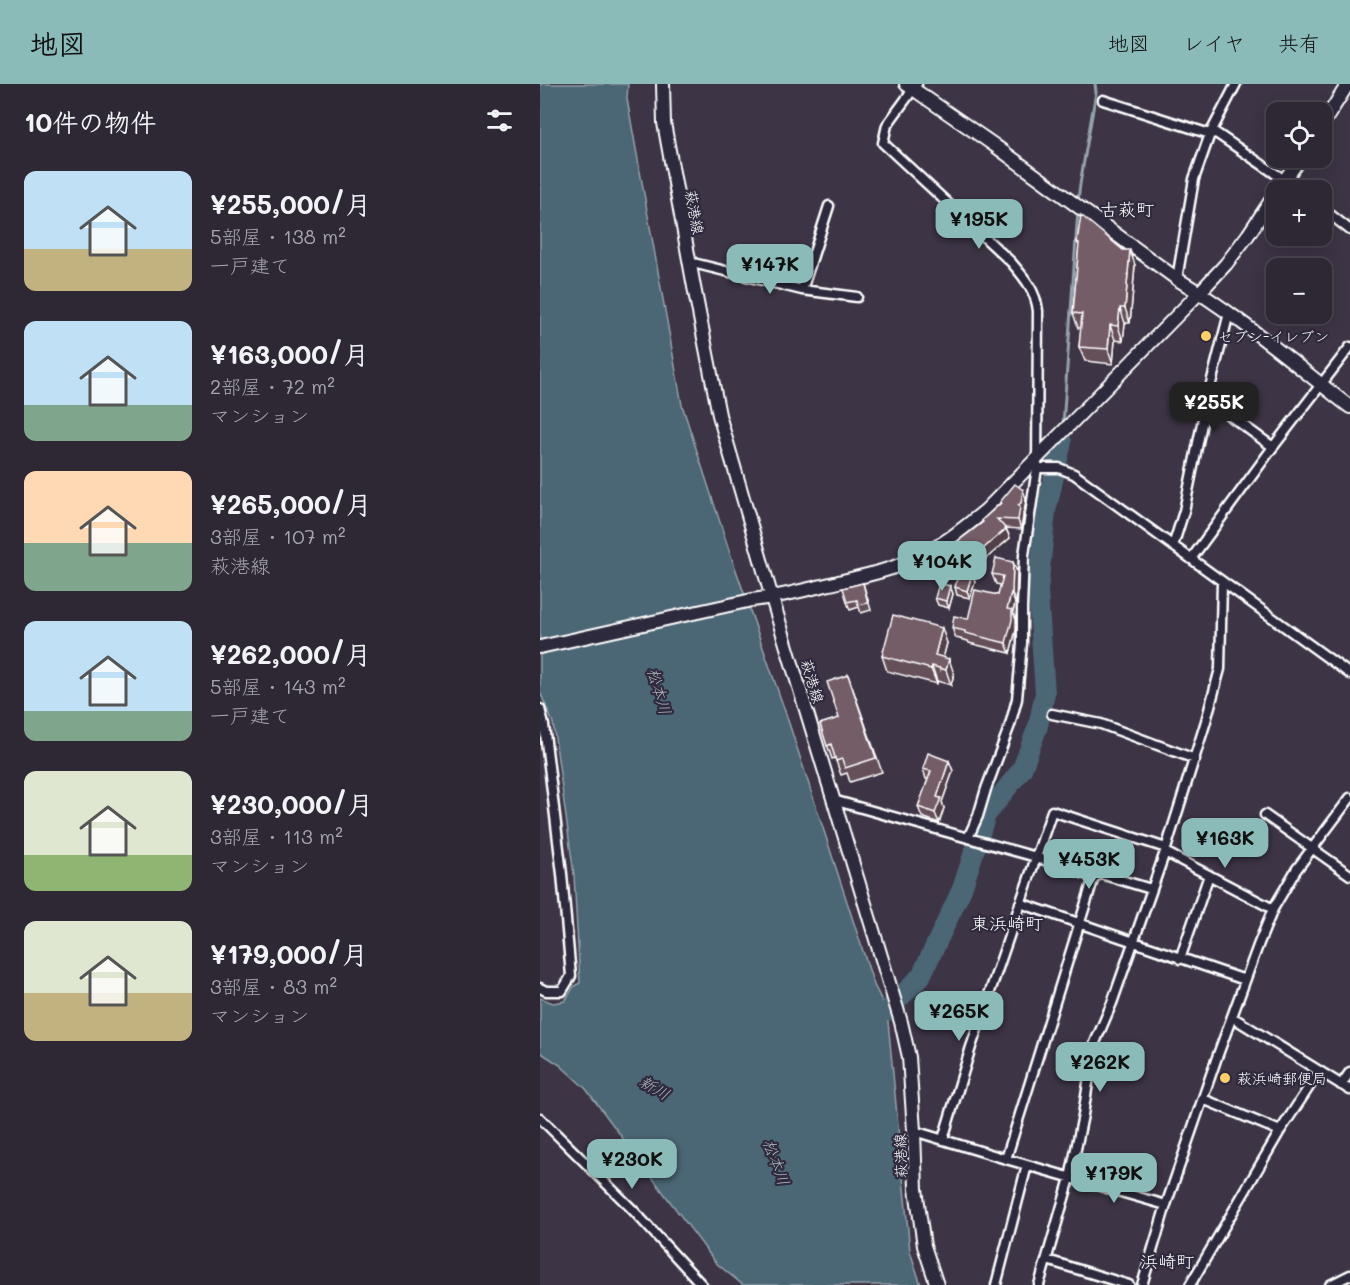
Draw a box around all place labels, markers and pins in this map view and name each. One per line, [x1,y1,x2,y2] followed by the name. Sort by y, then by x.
[937,199,1021,250] pin: ¥195K
[728,244,812,295] pin: ¥147K
[1218,326,1329,346] place label: セブン-イレブン
[1199,329,1213,343] marker: セブン-イレブン
[1172,382,1256,433] pin: ¥255K
[900,541,984,592] pin: ¥104K
[1183,818,1267,869] pin: ¥163K
[1047,839,1131,890] pin: ¥453K
[917,991,1001,1042] pin: ¥265K
[1058,1042,1142,1093] pin: ¥262K
[1237,1068,1327,1088] place label: 萩浜崎郵便局
[1218,1071,1232,1085] marker: 萩浜崎郵便局
[590,1139,674,1190] pin: ¥230K
[1072,1153,1156,1204] pin: ¥179K

